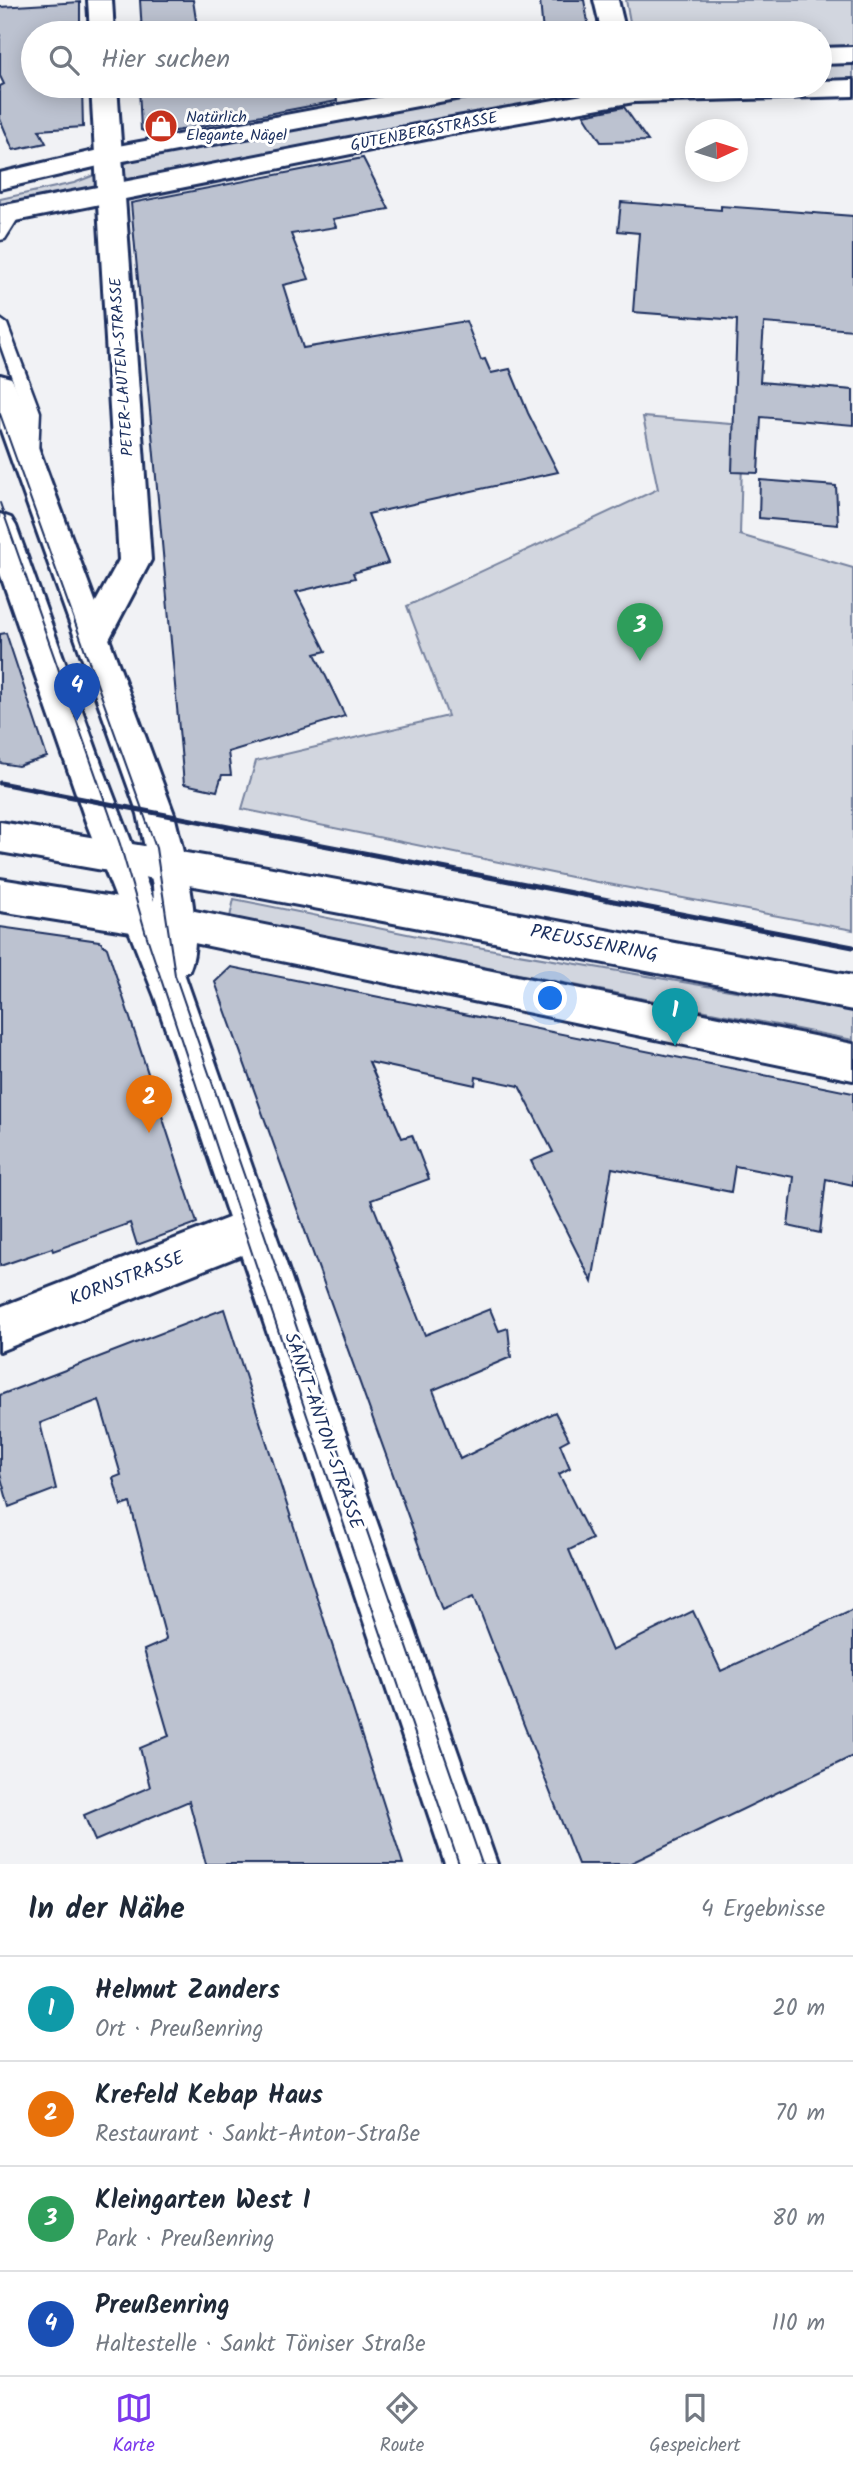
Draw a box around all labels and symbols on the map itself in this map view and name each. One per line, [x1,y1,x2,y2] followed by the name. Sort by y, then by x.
[186,105,287,148] place label: Natürlich Elegante Nägel
[348,105,500,159] street label: GUTENBERGSTRASSE
[142,107,180,145] shop icon: Natürlich Elegante Nägel
[685,119,748,182] north arrow
[103,276,141,457] street label: PETER-LAUTEN-STRASSE
[617,603,663,661] pin: 3
[54,663,100,721] pin: 4
[528,917,660,971] street label: PREUSSENRING
[533,981,567,1015] your location
[652,988,698,1046] pin: 1
[126,1075,172,1133] pin: 2
[65,1243,190,1315] street label: KORNSTRASSE
[275,1328,371,1534] street label: SANKT-ANTON-STRASSE

